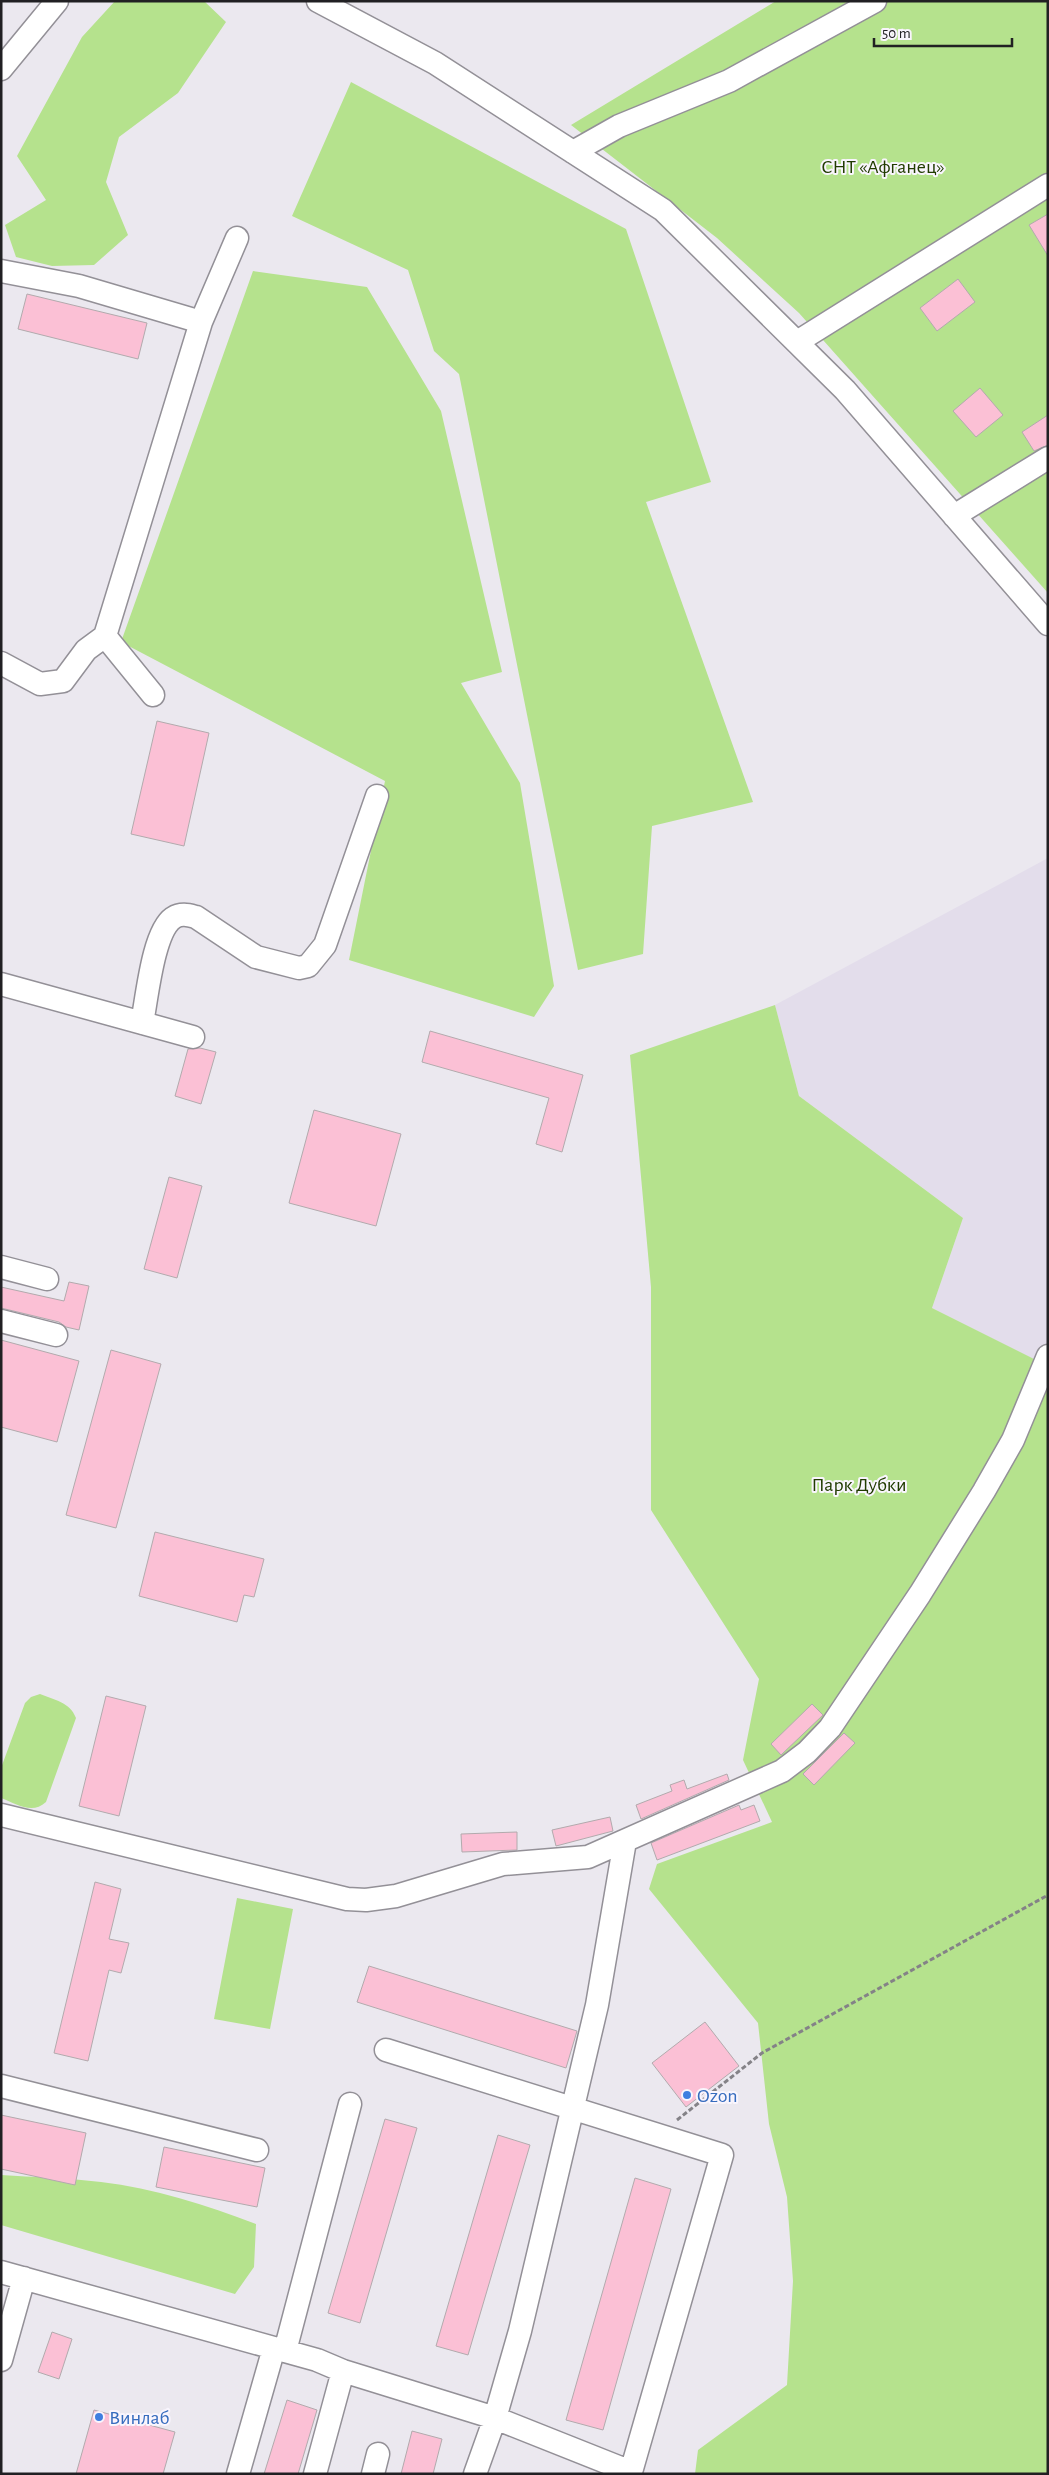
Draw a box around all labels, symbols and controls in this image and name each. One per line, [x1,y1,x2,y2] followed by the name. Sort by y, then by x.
[874,15,1012,47] scale bar
[882,26,911,41] text: 50 m
[821,157,945,177] park label: СНТ «Афганец»
[811,1475,907,1495] park label: Парк Дубки
[697,2086,738,2106] place label: Ozon
[681,2089,693,2101] marker: Ozon
[109,2408,169,2428] place label: Винлаб
[93,2411,105,2423] marker: Винлаб

